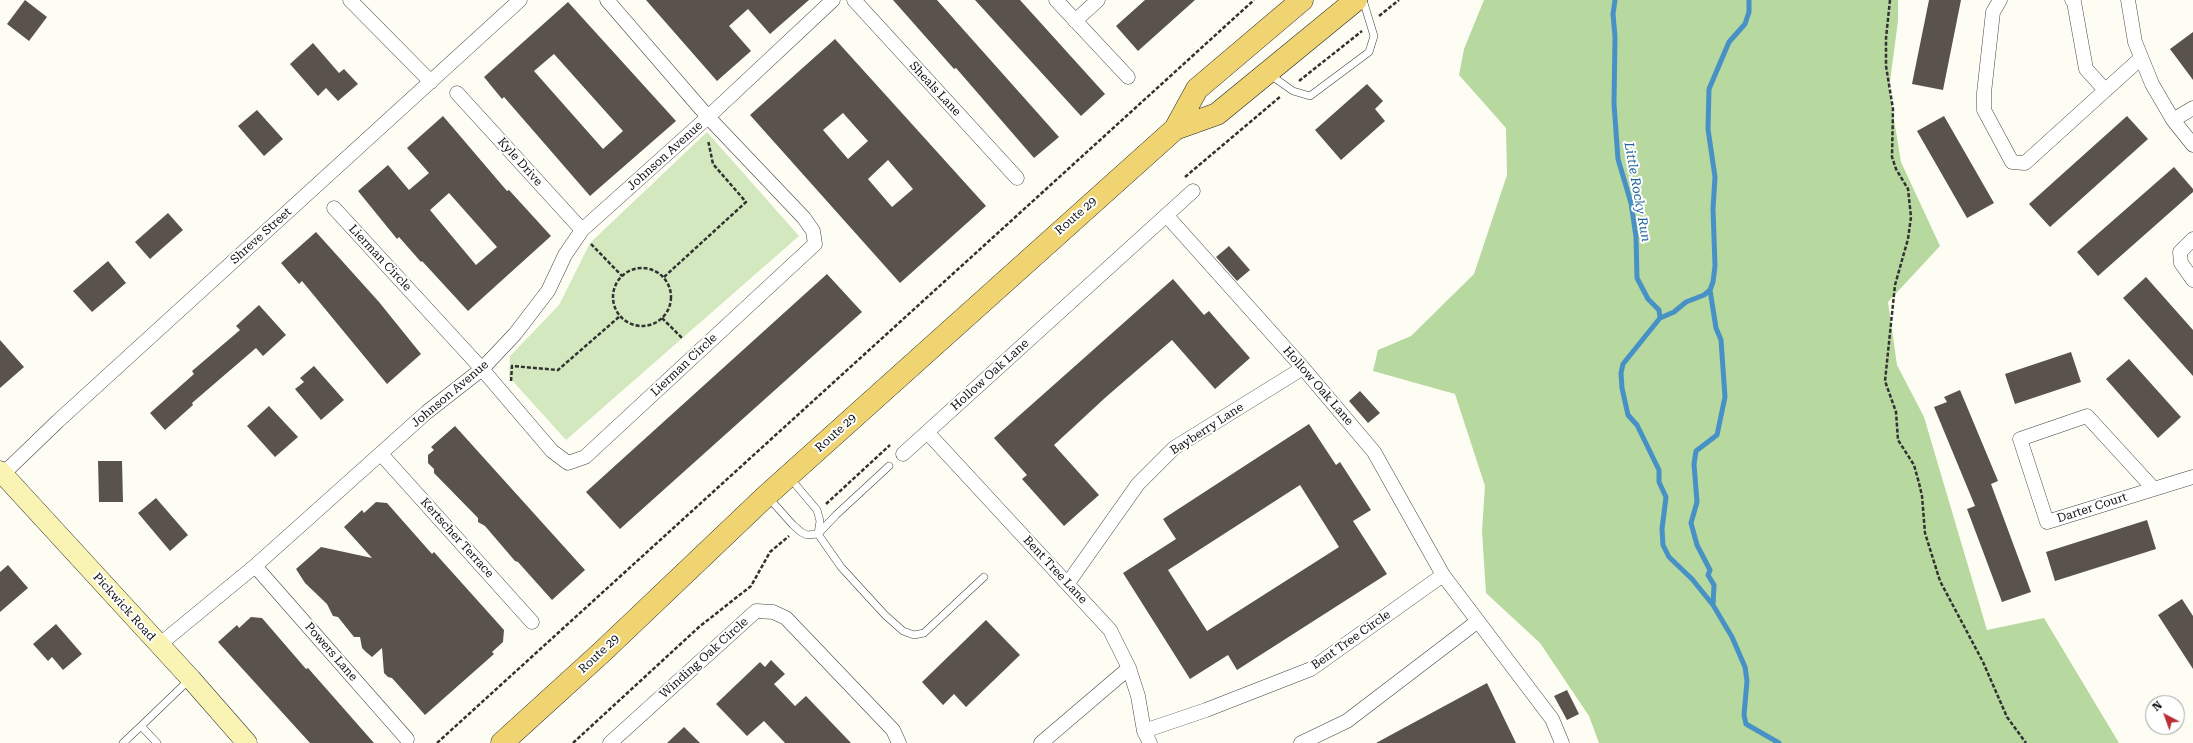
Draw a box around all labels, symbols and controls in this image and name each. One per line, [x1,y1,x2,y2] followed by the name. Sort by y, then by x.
[906,59,964,119] street label: Sheals Lane
[624,118,706,194] street label: Johnson Avenue
[495,135,545,189] street label: Kyle Drive
[1621,141,1653,243] water label: Little Rocky Run
[1052,194,1100,238] street label: Route 29
[227,205,295,267] street label: Shreve Street
[346,222,414,294] street label: Lierman Circle
[648,331,720,399] street label: Lierman Circle
[948,336,1032,414] street label: Hollow Oak Lane
[1280,344,1356,428] street label: Hollow Oak Lane
[409,358,491,430] street label: Johnson Avenue
[1168,400,1246,458] street label: Bayberry Lane
[812,411,860,455] street label: Route 29
[2055,490,2129,526] street label: Darter Court
[417,495,497,581] street label: Kertscher Terrace
[1020,533,1090,607] street label: Bent Tree Lane
[90,570,158,644] street label: Pickwick Road
[1309,607,1393,673] street label: Bent Tree Circle
[657,615,751,701] street label: Winding Oak Circle
[302,620,360,684] street label: Powers Lane
[576,632,622,676] street label: Route 29
[2145,695,2185,735] north arrow
[2150,699,2165,714] text: N

